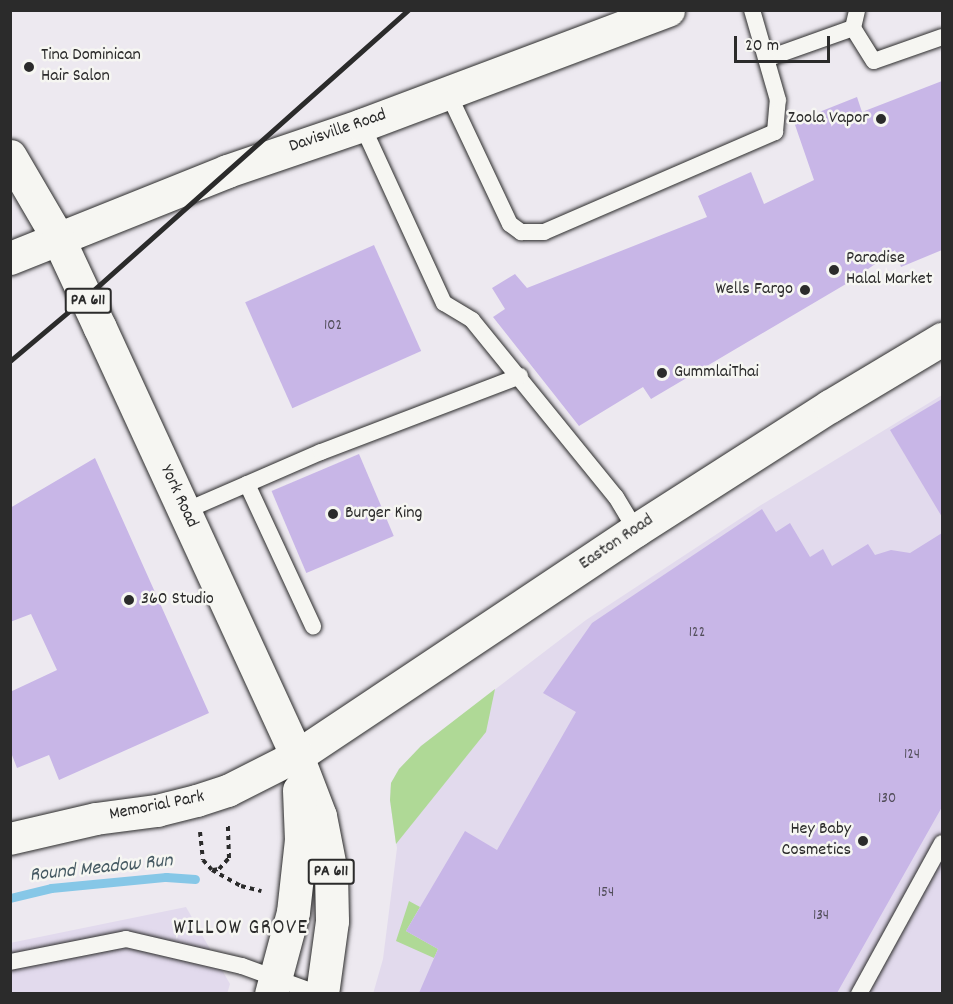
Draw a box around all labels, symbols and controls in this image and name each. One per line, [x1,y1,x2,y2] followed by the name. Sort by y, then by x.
[737,24,833,62] scale bar
[745,34,779,59] text: 20 m
[41,46,141,88] place label: Tina Dominican Hair Salon
[22,60,36,74] marker: Tina Dominican Hair Salon
[287,105,389,159] street label: Davisville Road
[788,108,869,130] place label: Zoola Vapor
[874,112,888,126] marker: Zoola Vapor
[846,249,932,292] place label: Paradise Halal Market
[827,263,841,277] marker: Paradise Halal Market
[715,279,793,301] place label: Wells Fargo
[798,283,812,297] marker: Wells Fargo
[64,288,112,314] road number: PA 611
[324,318,342,336] house number: 102
[674,362,759,384] place label: GummlaiThai
[655,366,669,380] marker: GummlaiThai
[154,462,202,532] street label: York Road
[345,503,422,525] place label: Burger King
[326,507,340,521] marker: Burger King
[576,510,658,576] street label: Easton Road
[141,589,214,611] place label: 360 Studio
[122,593,136,607] marker: 360 Studio
[689,625,705,643] house number: 122
[904,747,920,765] house number: 124
[108,787,206,827] street label: Memorial Park
[878,791,896,809] house number: 130
[781,820,851,862] place label: Hey Baby Cosmetics
[856,834,870,848] marker: Hey Baby Cosmetics
[28,850,174,888] water label: Round Meadow Run
[307,859,355,885] road number: PA 611
[598,885,614,903] house number: 154
[813,908,829,926] house number: 134
[173,916,309,942] district label: WILLOW GROVE

